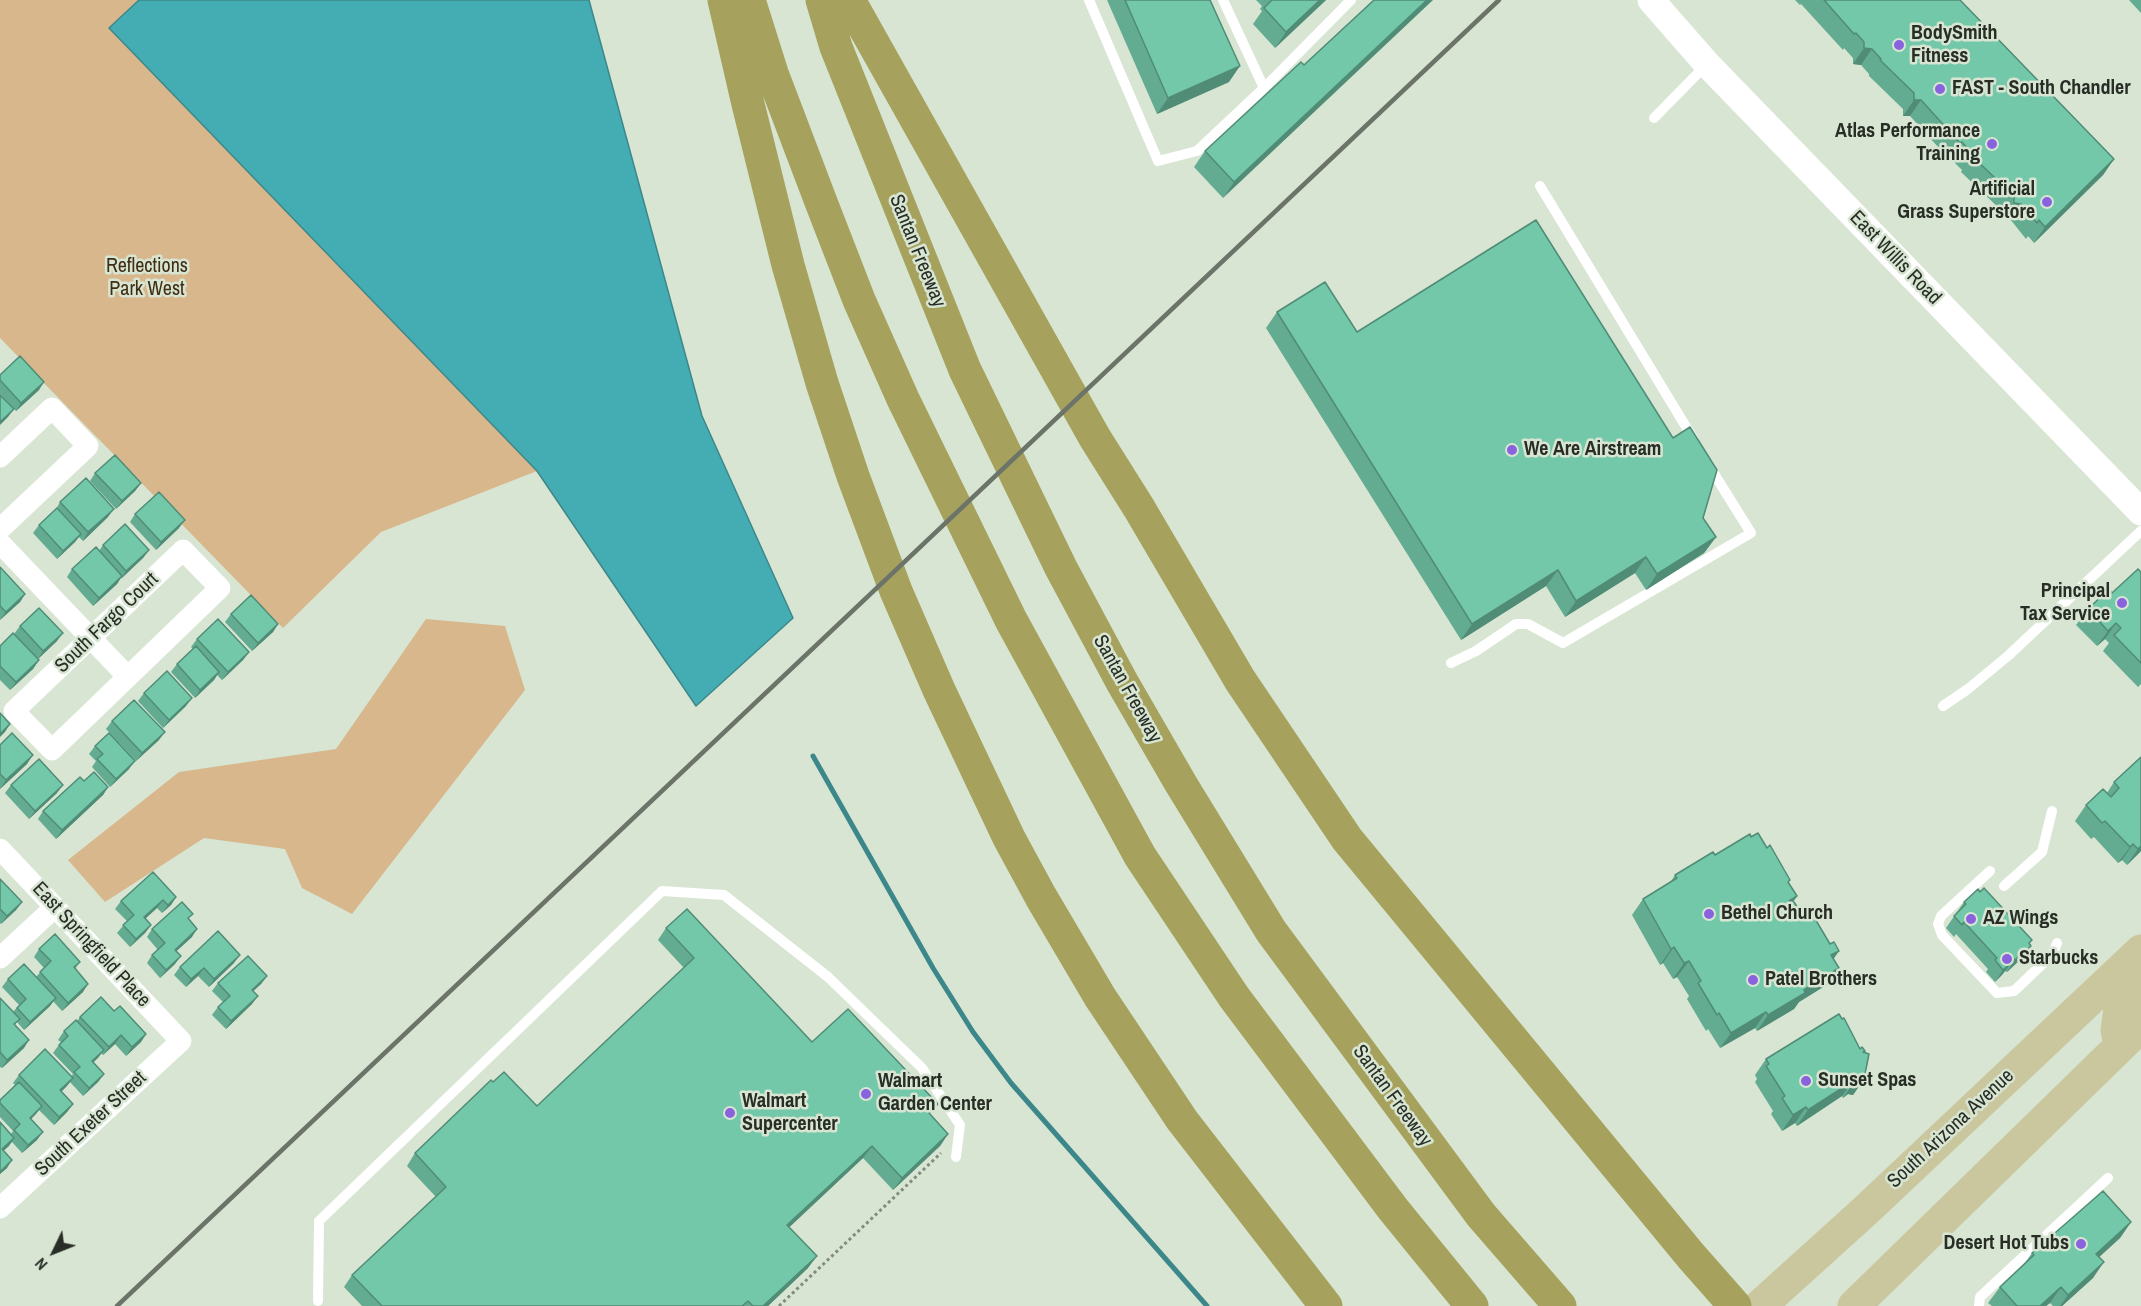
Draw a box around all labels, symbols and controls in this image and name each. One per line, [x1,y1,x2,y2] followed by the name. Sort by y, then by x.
[1911,22,1998,69] place label: BodySmith Fitness
[1892,38,1906,52] marker: BodySmith Fitness
[1952,77,2131,101] place label: FAST - South Chandler
[1933,82,1947,96] marker: FAST - South Chandler
[1835,120,1980,167] place label: Atlas Performance Training
[1985,137,1999,151] marker: Atlas Performance Training
[1897,178,2035,225] place label: Artificial Grass Superstore
[884,191,950,311] street label: Santan Freeway
[2040,195,2054,209] marker: Artificial Grass Superstore
[1844,206,1946,310] street label: East Willis Road
[106,255,188,302] park label: Reflections Park West
[1524,438,1661,462] place label: We Are Airstream
[1505,443,1519,457] marker: We Are Airstream
[50,568,164,678] street label: South Fargo Court
[2020,580,2110,627] place label: Principal Tax Service
[2115,596,2129,610] marker: Principal Tax Service
[1088,631,1166,747] street label: Santan Freeway
[27,877,155,1013] street label: East Springfield Place
[1721,902,1833,926] place label: Bethel Church
[1702,907,1716,921] marker: Bethel Church
[1983,907,2058,931] place label: AZ Wings
[1964,912,1978,926] marker: AZ Wings
[2019,947,2098,971] place label: Starbucks
[2000,952,2014,966] marker: Starbucks
[1765,968,1877,992] place label: Patel Brothers
[1746,973,1760,987] marker: Patel Brothers
[1347,1041,1437,1151] street label: Santan Freeway
[1883,1064,2019,1194] street label: South Arizona Avenue
[30,1066,152,1182] street label: South Exeter Street
[1818,1069,1916,1093] place label: Sunset Spas
[878,1070,992,1117] place label: Walmart Garden Center
[1799,1074,1813,1088] marker: Sunset Spas
[859,1087,873,1101] marker: Walmart Garden Center
[742,1090,838,1137] place label: Walmart Supercenter
[723,1106,737,1120] marker: Walmart Supercenter
[24,1222,84,1282] north arrow
[1944,1232,2069,1256] place label: Desert Hot Tubs
[2074,1237,2088,1251] marker: Desert Hot Tubs
[30,1253,52,1275] text: N

